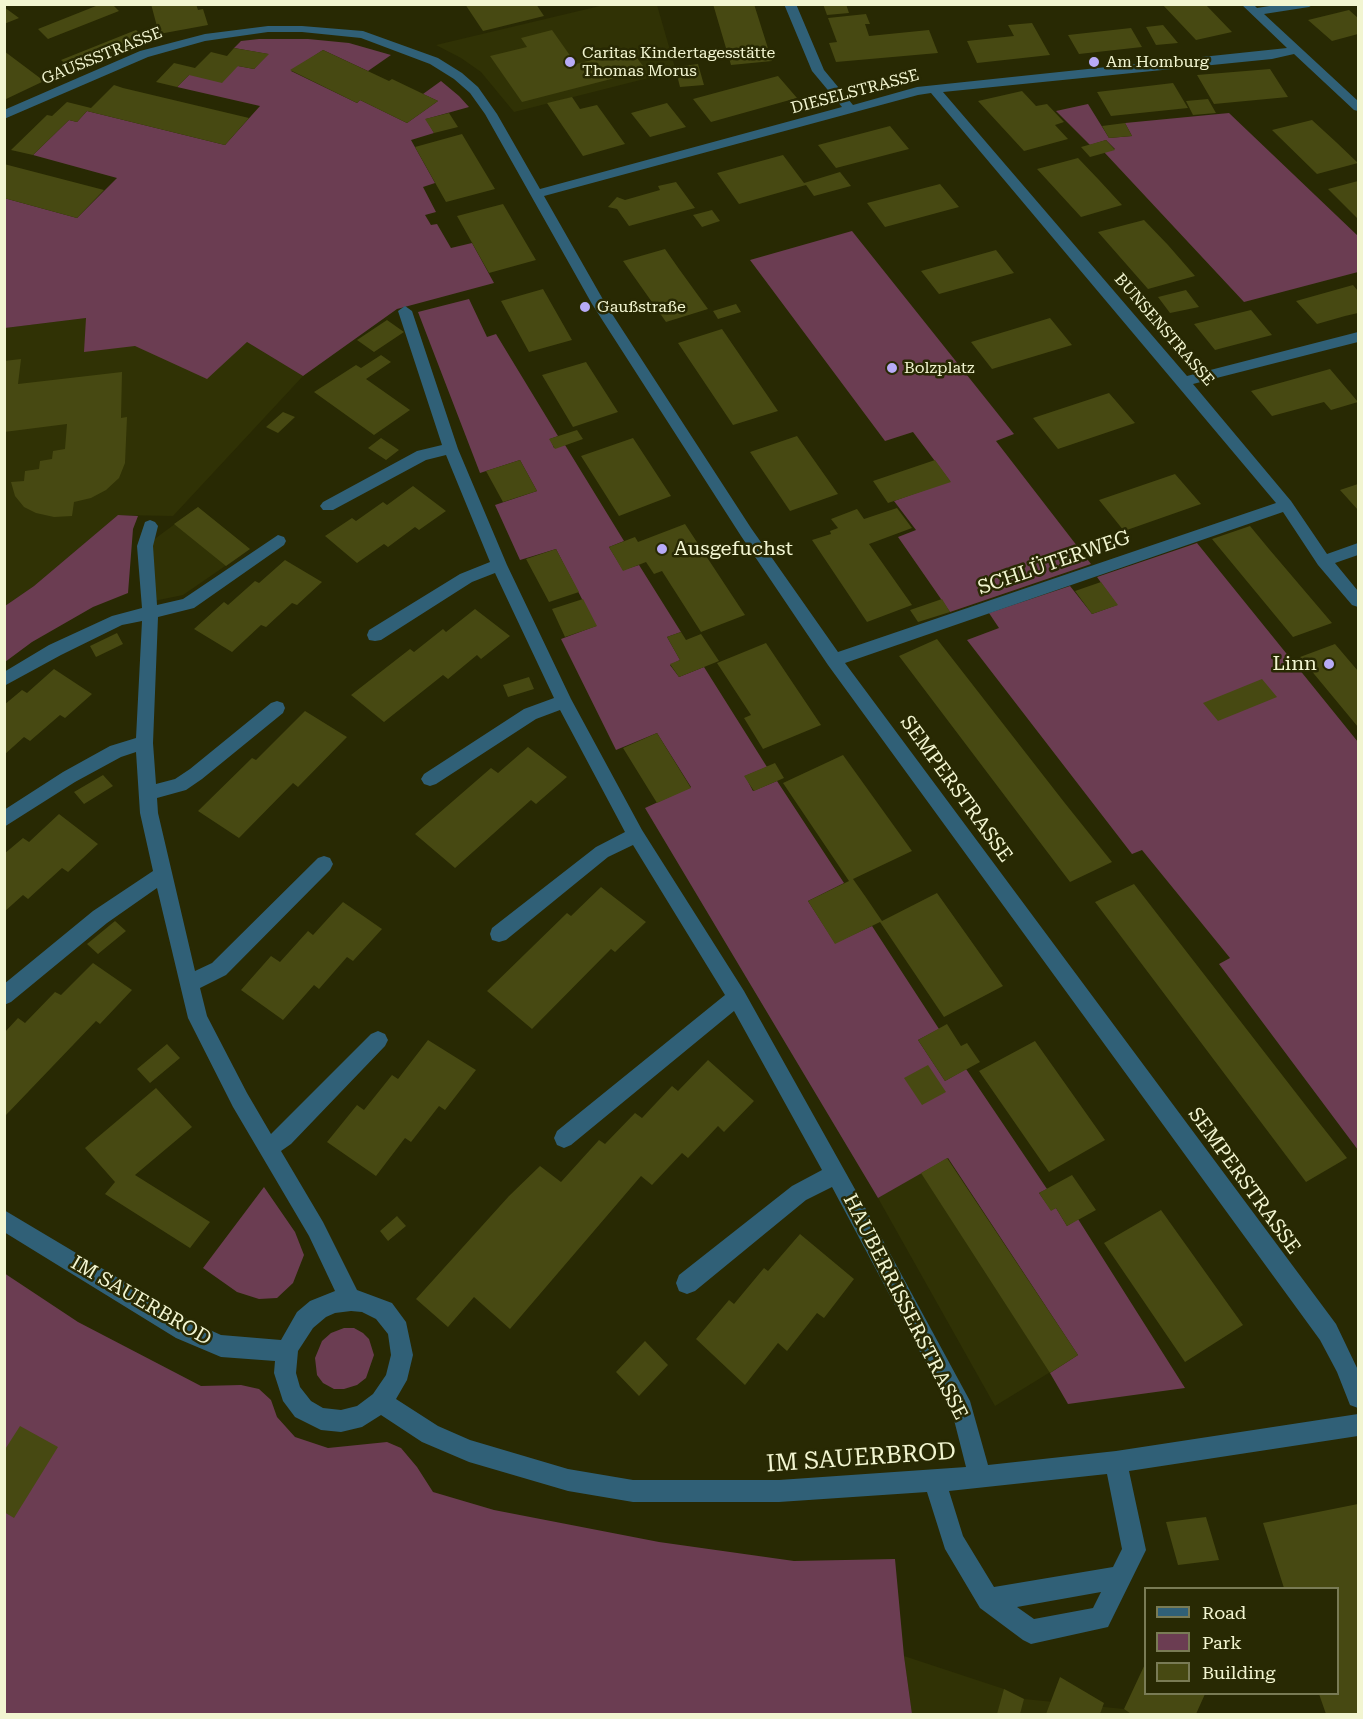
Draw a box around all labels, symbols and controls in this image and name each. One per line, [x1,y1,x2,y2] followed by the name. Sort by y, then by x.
[39,23,165,89] street label: GAUSSSTRASSE
[582,43,775,81] place label: Caritas Kindertagesstätte Thomas Morus
[1106,52,1209,72] place label: Am Homburg
[563,55,577,69] marker: Caritas Kindertagesstätte Thomas Morus
[1087,55,1101,69] marker: Am Homburg
[789,66,921,118] street label: DIESELSTRASSE
[1110,270,1218,390] street label: BUNSENSTRASSE
[597,297,686,317] place label: Gaußstraße
[578,300,592,314] marker: Gaußstraße
[904,358,975,378] place label: Bolzplatz
[885,361,899,375] marker: Bolzplatz
[975,526,1133,600] street label: SCHLÜTERWEG
[674,537,793,561] place label: Ausgefuchst
[655,542,669,556] marker: Ausgefuchst
[1272,652,1317,676] place label: Linn
[1322,657,1336,671] marker: Linn
[895,711,1017,867] street label: SEMPERSTRASSE
[1183,1103,1305,1259] street label: SEMPERSTRASSE
[837,1190,973,1424] street label: HAUBERRISSERSTRASSE
[66,1251,216,1351] street label: IM SAUERBROD
[765,1437,957,1479] street label: IM SAUERBROD
[1144,1587,1339,1695] legend
[1202,1602,1246,1623] text: Road
[1202,1632,1242,1653] text: Park
[1202,1662,1276,1683] text: Building

